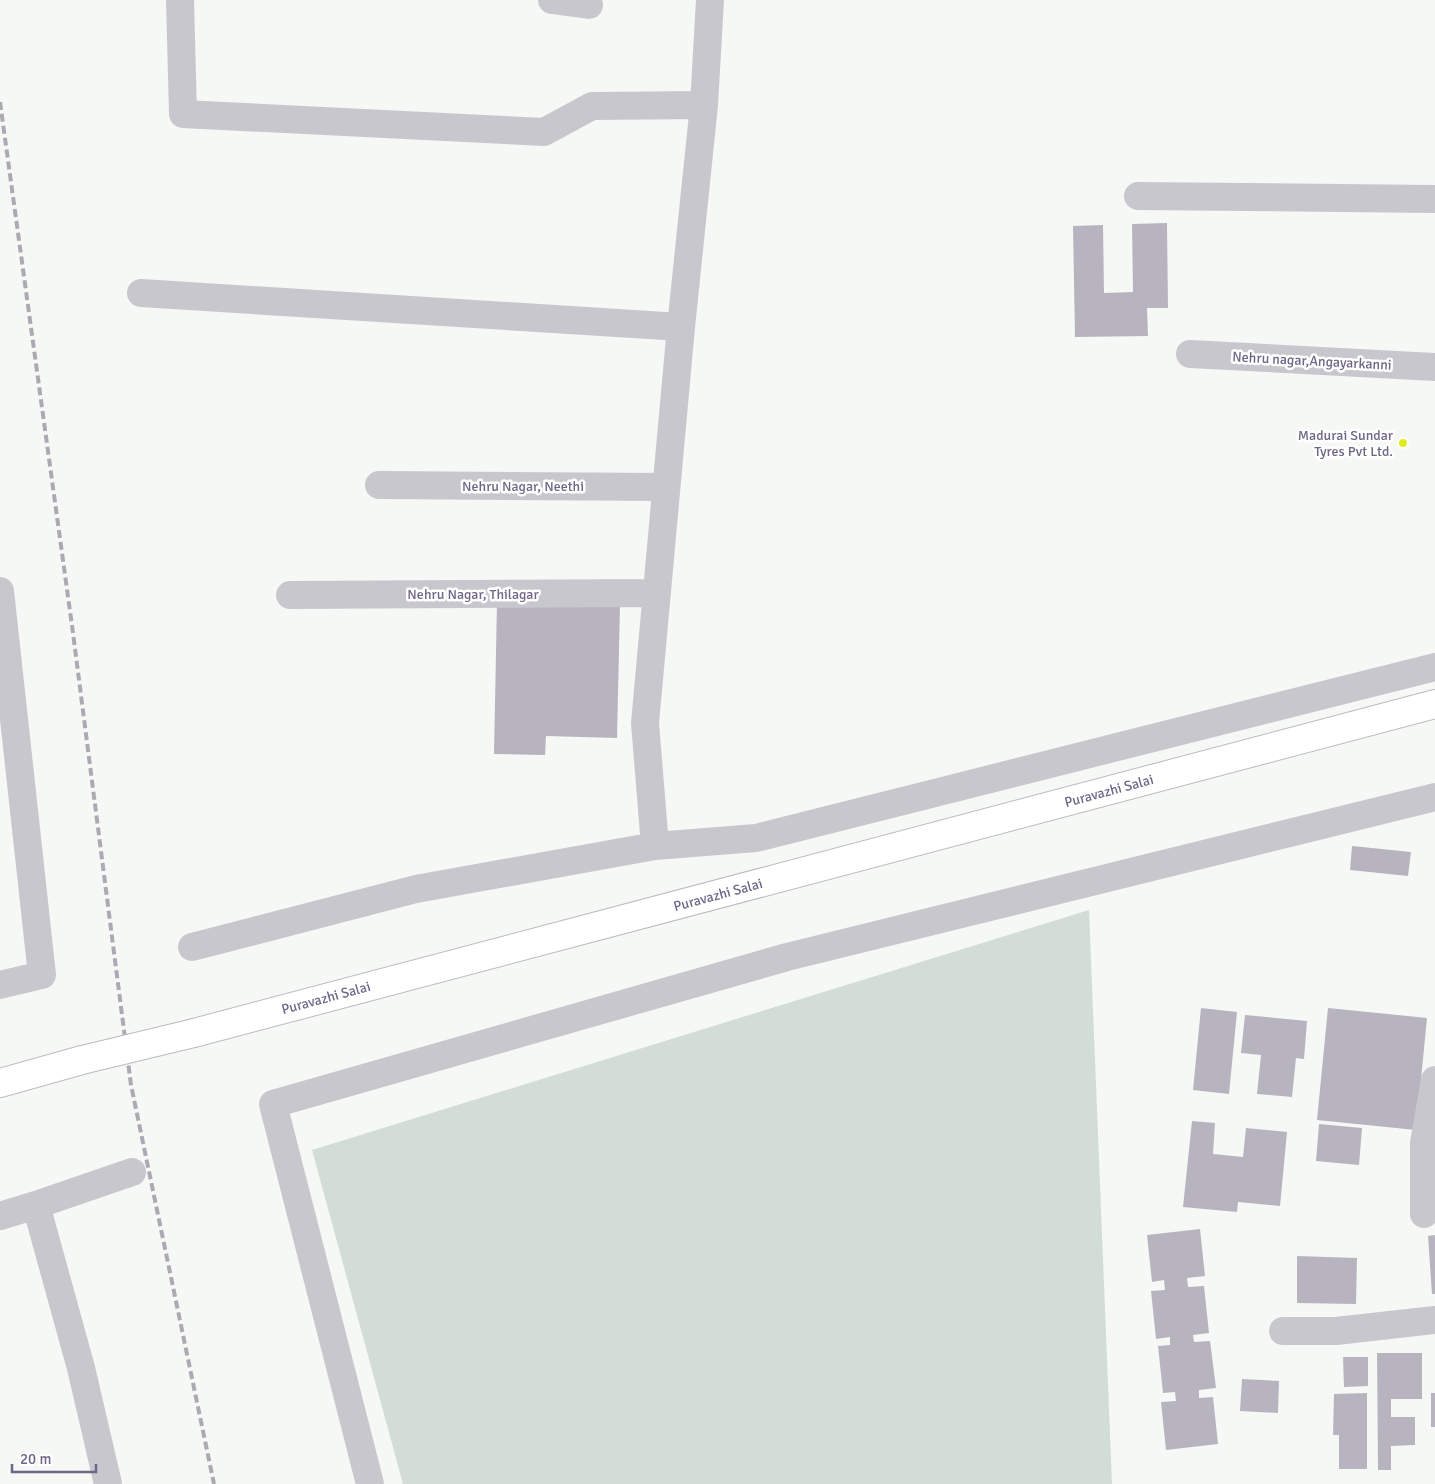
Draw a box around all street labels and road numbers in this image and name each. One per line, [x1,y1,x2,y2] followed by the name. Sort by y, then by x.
[1232,348,1392,374] street label: Nehru nagar,Angayarkanni
[462,478,584,495] street label: Nehru Nagar, Neethi
[407,586,539,603] street label: Nehru Nagar, Thilagar
[1063,771,1155,811] street label: Puravazhi Salai
[672,875,764,915] street label: Puravazhi Salai
[280,978,372,1018] street label: Puravazhi Salai

